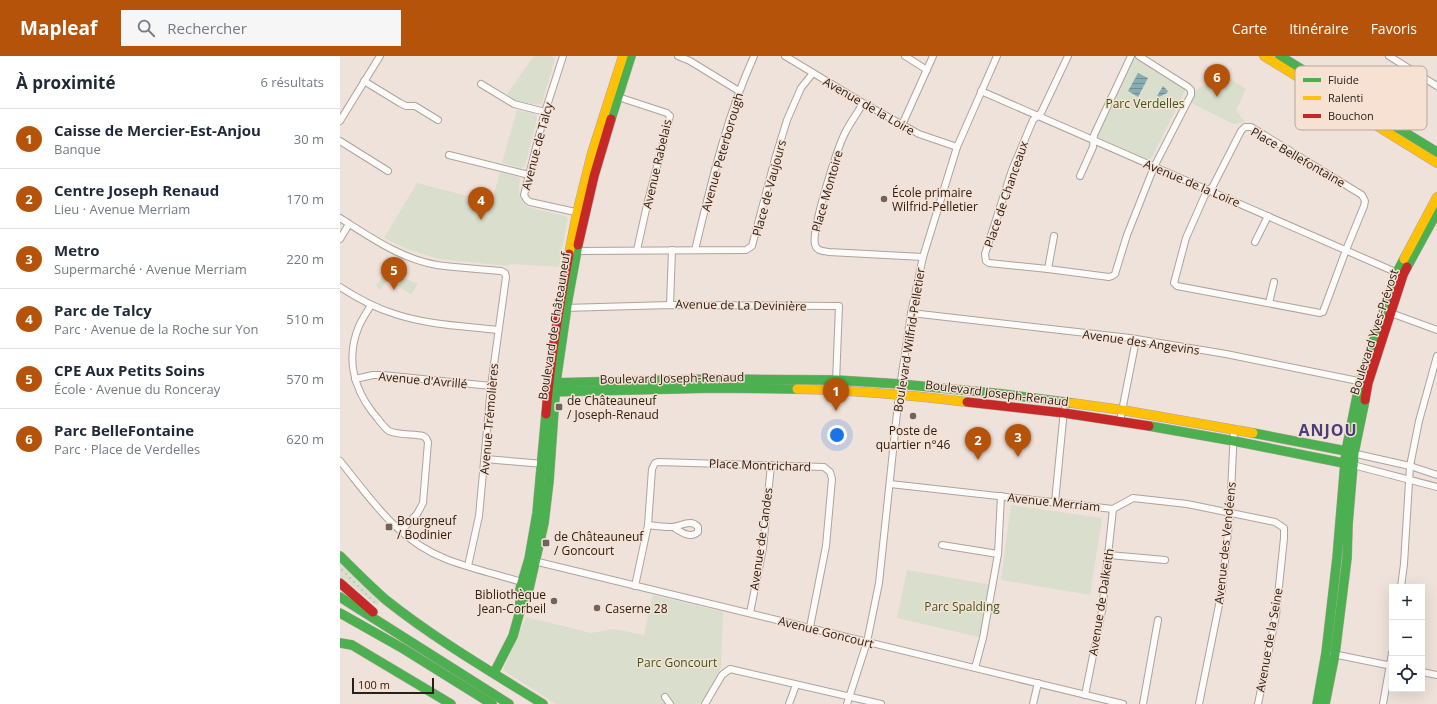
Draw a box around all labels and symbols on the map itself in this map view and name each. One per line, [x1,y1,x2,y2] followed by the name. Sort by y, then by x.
[1204,64,1230,97] pin: 6
[1295,66,1427,130] legend
[1328,72,1359,87] text: Fluide
[820,73,918,139] street label: Avenue de la Loire
[1328,90,1363,105] text: Ralenti
[697,91,747,213] street label: Avenue Peterborough
[1105,95,1185,112] park label: Parc Verdelles
[517,99,557,192] street label: Avenue de Talcy
[1328,108,1374,123] text: Bouchon
[638,117,676,210] street label: Avenue Rabelais
[1248,123,1349,191] street label: Place Bellefontaine
[748,138,790,238] street label: Place de Vaujours
[980,138,1032,249] street label: Place de Chanceaux
[807,148,847,234] street label: Place Montoire
[1141,155,1243,211] street label: Avenue de la Loire
[892,184,978,215] place label: École primaire Wilfrid-Pelletier
[468,187,494,220] pin: 4
[879,194,889,204] marker: École primaire Wilfrid-Pelletier
[534,250,574,401] street label: Boulevard de Châteauneuf
[381,257,407,290] pin: 5
[889,266,929,414] street label: Boulevard Wilfrid-Pelletier
[1346,267,1402,397] street label: Boulevard Yves-Prévost
[675,295,807,315] street label: Avenue de La Devinière
[1081,325,1201,359] street label: Avenue des Angevins
[476,362,502,475] street label: Avenue Trémolières
[378,368,468,392] street label: Avenue d'Avrillé
[600,368,744,388] street label: Boulevard Joseph-Renaud
[924,376,1070,410] street label: Boulevard Joseph-Renaud
[823,378,849,411] pin: 1
[567,392,659,423] place label: de Châteauneuf / Joseph-Renaud
[554,402,564,412] marker: de Châteauneuf / Joseph-Renaud
[908,411,918,421] marker: Poste de quartier n°46
[1298,419,1358,441] district label: ANJOU
[876,422,950,453] place label: Poste de quartier n°46
[1005,424,1031,457] pin: 3
[827,425,847,445] your location
[965,427,991,460] pin: 2
[709,455,811,475] street label: Place Montrichard
[1210,481,1240,605] street label: Avenue des Vendéens
[745,486,777,591] street label: Avenue de Candes
[1007,489,1101,515] street label: Avenue Merriam
[397,512,457,543] place label: Bourgneuf / Bodinier
[384,522,394,532] marker: Bourgneuf / Bodinier
[554,528,644,559] place label: de Châteauneuf / Goncourt
[541,538,551,548] marker: de Châteauneuf / Goncourt
[1084,547,1118,657] street label: Avenue de Dalkeith
[475,586,546,617] place label: Bibliothèque Jean-Corbeil
[1251,586,1287,693] street label: Avenue de la Seine
[549,596,559,606] marker: Bibliothèque Jean-Corbeil
[924,598,1000,615] park label: Parc Spalding
[605,600,668,617] place label: Caserne 28
[592,603,602,613] marker: Caserne 28
[777,612,875,652] street label: Avenue Goncourt
[637,654,717,671] park label: Parc Goncourt
[352,676,434,695] scale bar

